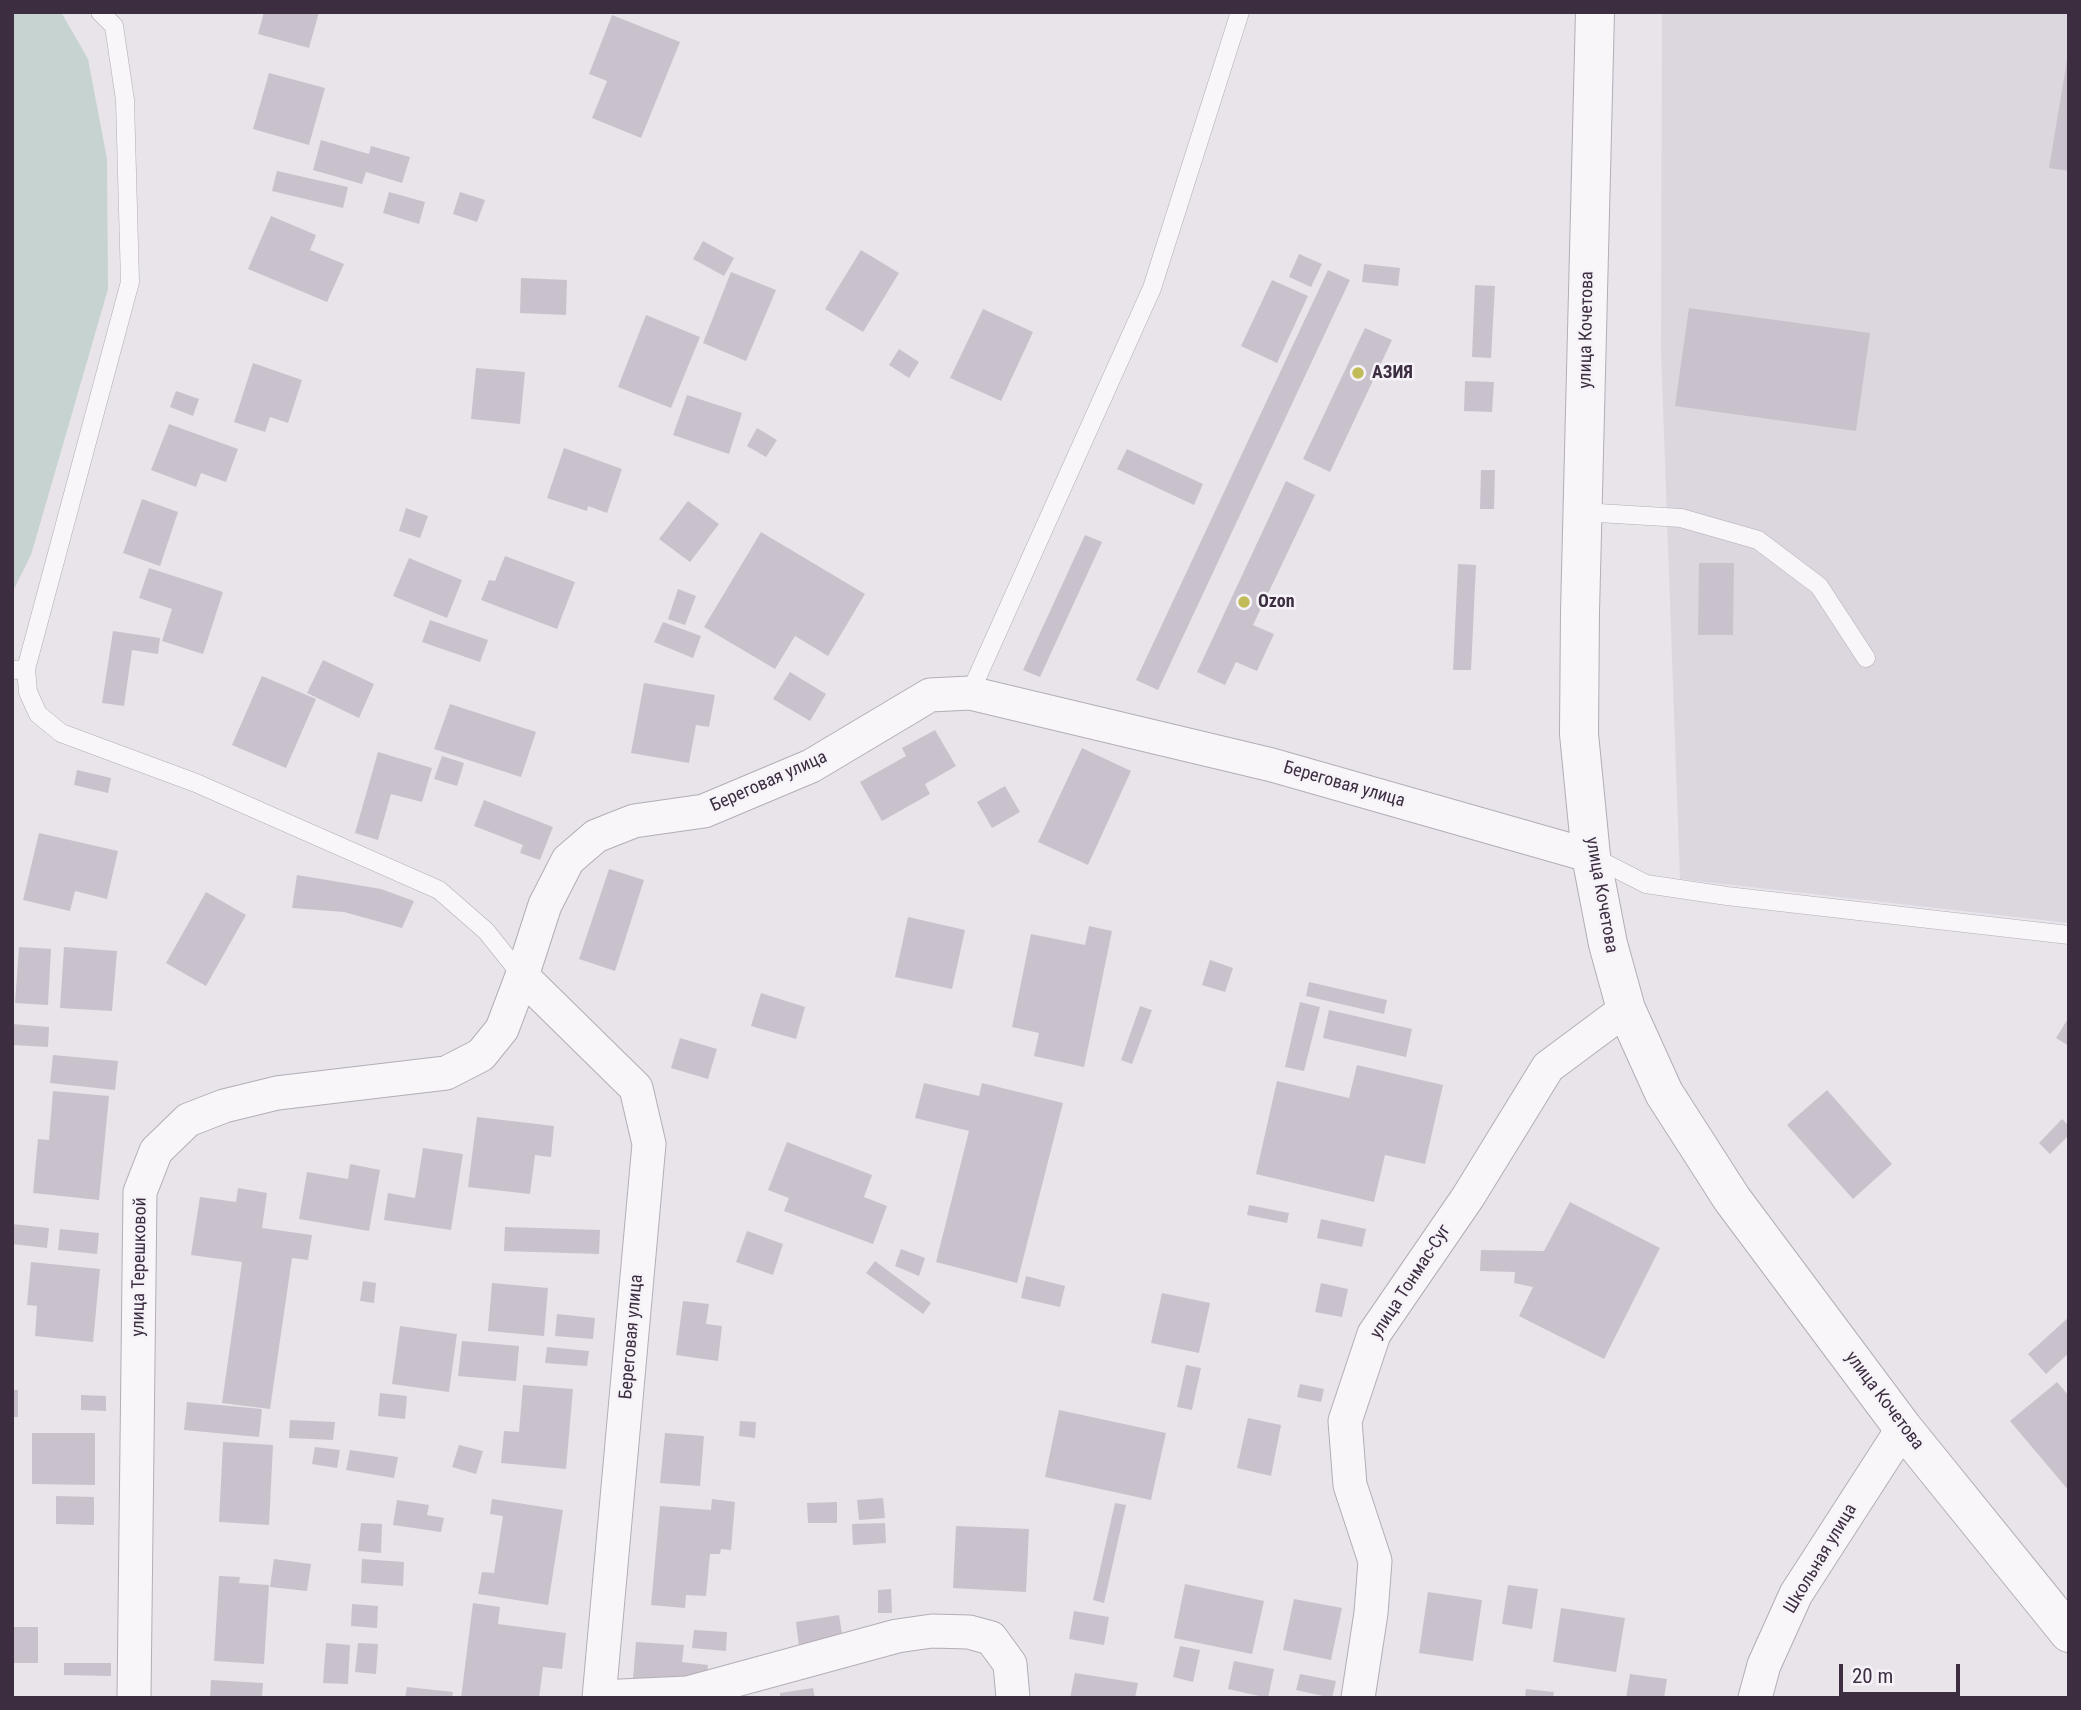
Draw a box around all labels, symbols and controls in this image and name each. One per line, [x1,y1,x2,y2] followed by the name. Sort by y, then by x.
[1575,271,1599,389] street label: улица Кочетова
[1372,362,1413,384] place label: АЗИЯ
[1350,365,1366,381] marker: АЗИЯ
[1258,591,1295,613] place label: Ozon
[1236,594,1252,610] marker: Ozon
[707,747,831,817] street label: Береговая улица
[1281,757,1407,813] street label: Береговая улица
[1580,835,1622,955] street label: улица Кочетова
[128,1197,152,1337] street label: улица Терешковой
[1366,1221,1456,1343] street label: улица Тонмас-Суг
[616,1274,648,1400] street label: Береговая улица
[1840,1348,1928,1454] street label: улица Кочетова
[1780,1500,1862,1618] street label: Школьная улица
[1843,1650,1964,1694] scale bar
[1852,1664,1893,1688] text: 20 m

